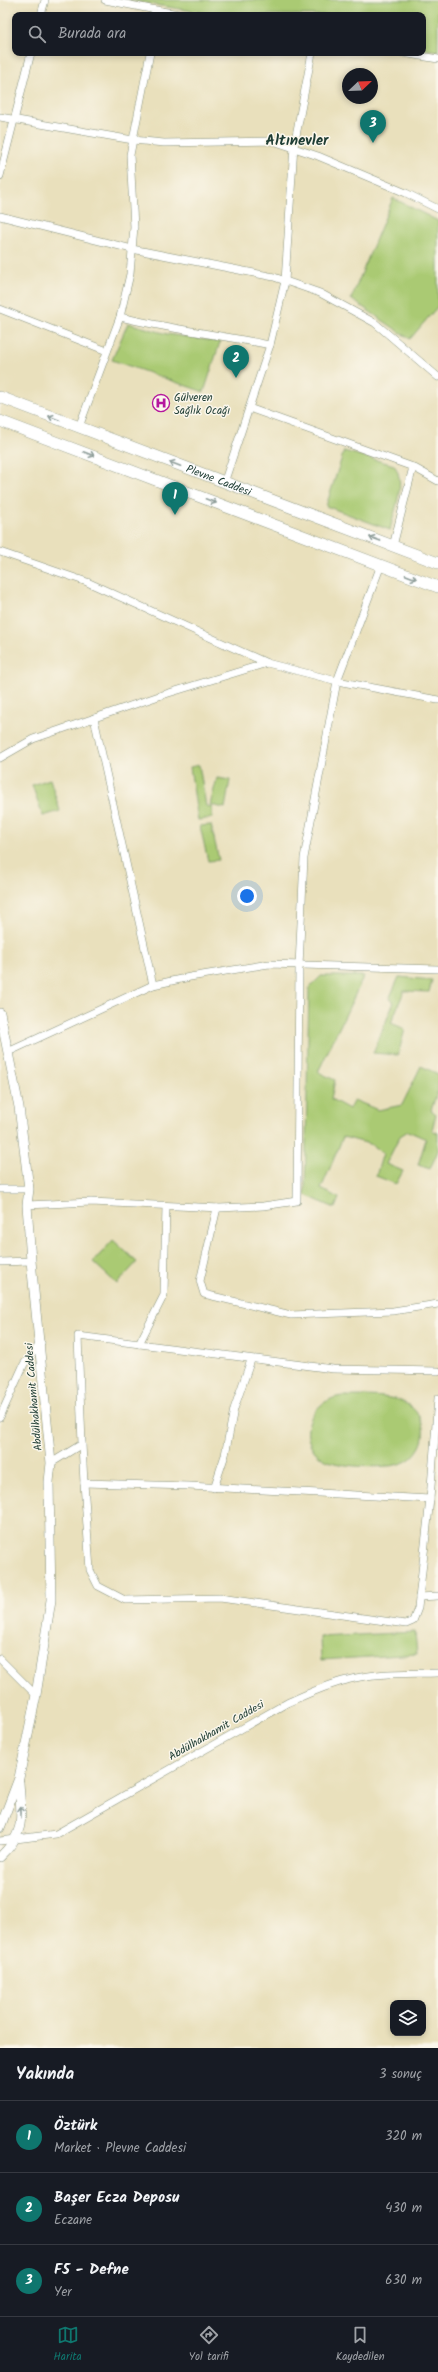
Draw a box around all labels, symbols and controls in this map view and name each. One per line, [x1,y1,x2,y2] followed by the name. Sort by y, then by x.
[12,12,426,56] search box
[58,22,126,46] text: Burada ara
[26,23,48,45] icon: search
[342,68,378,104] north arrow
[360,110,386,143] pin: 3
[266,129,329,153] district label: Altınevler
[223,345,249,378] pin: 2
[174,389,230,420] place label: Gülveren Sağlık Ocağı
[151,393,171,413] hospital icon: Gülveren Sağlık Ocağı
[48,413,60,421] one-way arrow
[83,451,95,459] one-way arrow
[170,460,182,468] one-way arrow
[183,460,254,502] street label: Plevne Caddesi
[162,482,188,515] pin: 1
[204,497,216,505] one-way arrow
[370,535,382,543] one-way arrow
[404,573,416,581] one-way arrow
[237,886,257,906] your location
[20,1342,48,1452] street label: Abdülhakhamit Caddesi
[165,1696,268,1766] street label: Abdülhakhamit Caddesi
[17,1806,24,1819] one-way arrow
[390,2000,426,2036] map controls
[390,2000,426,2036] button: layers
[16,2061,74,2088] text: Yakında
[379,2064,422,2085] text: 3 sonuç
[54,2114,97,2138] text: Öztürk
[27,2126,31,2147] text: 1
[385,2126,422,2147] text: 320 m
[54,2138,186,2159] text: Market · Plevne Caddesi
[54,2186,179,2210] text: Başer Ecza Deposu
[25,2198,33,2219] text: 2
[385,2198,422,2219] text: 430 m
[54,2210,92,2231] text: Eczane
[54,2258,129,2282] text: F5 - Defne
[25,2270,33,2291] text: 3
[385,2270,422,2291] text: 630 m
[54,2282,72,2303] text: Yer
[54,2324,82,2366] tab: Harita
[189,2324,229,2366] tab: Yol tarifi
[336,2324,385,2366] tab: Kaydedilen

